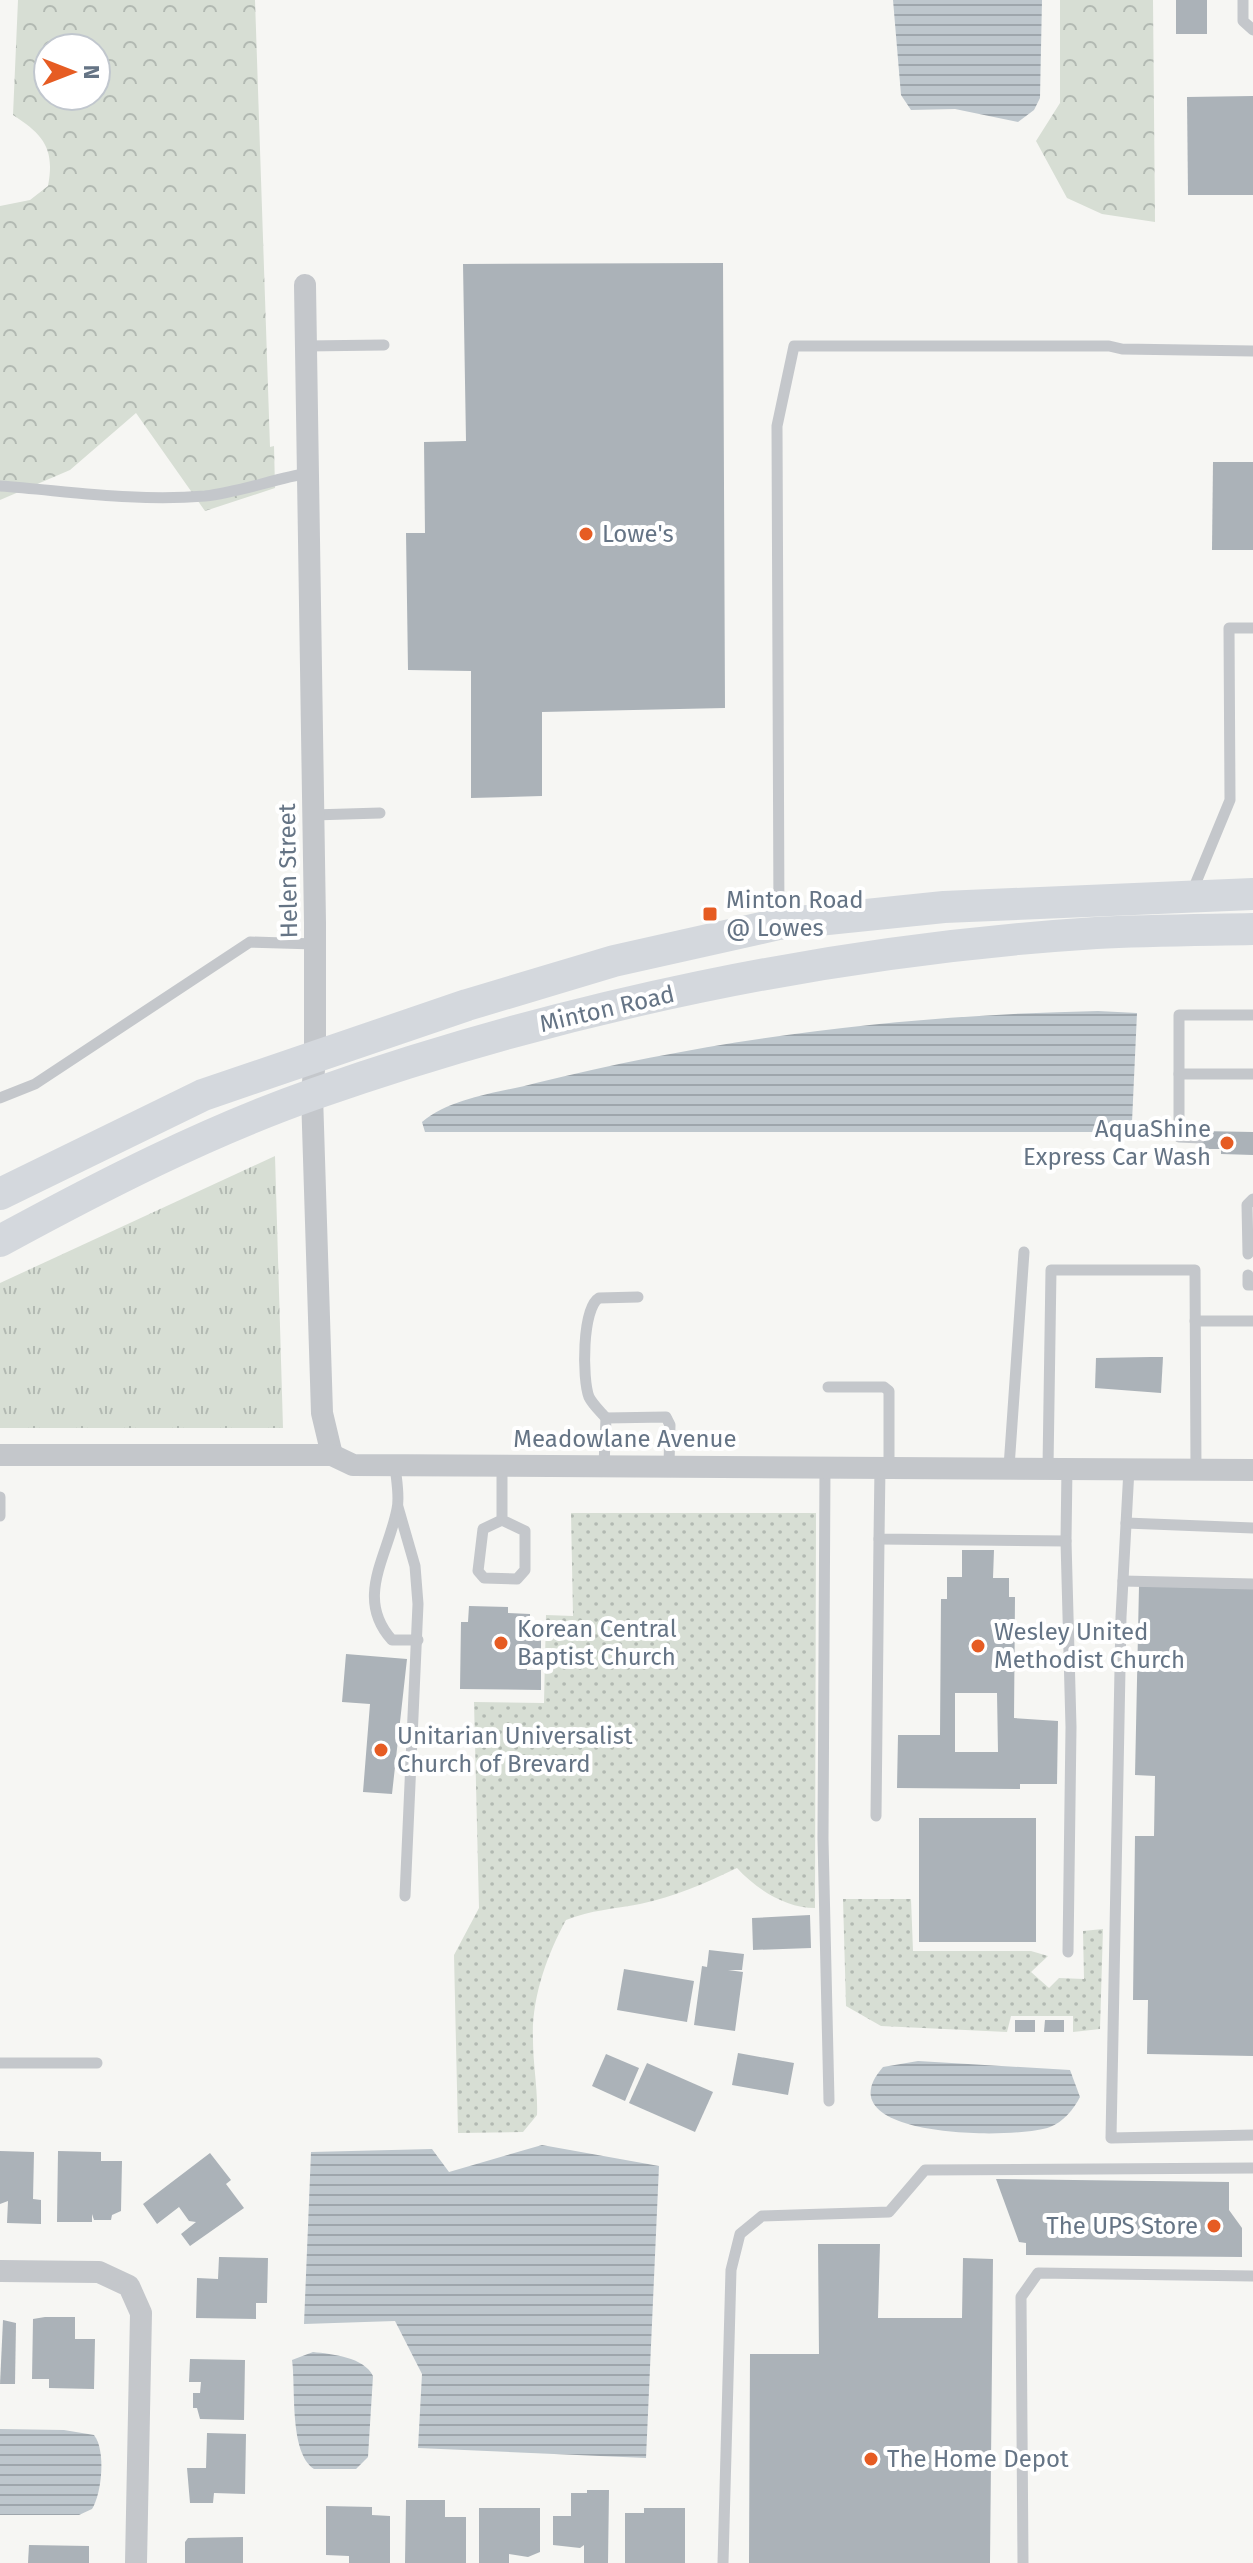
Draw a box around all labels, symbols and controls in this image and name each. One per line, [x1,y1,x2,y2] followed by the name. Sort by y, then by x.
[32,32,112,112] north arrow
[78,65,105,79] text: N
[602,520,674,548] place label: Lowe's
[577,525,595,543] marker: Lowe's
[273,803,303,939] street label: Helen Street
[726,886,864,942] place label: Minton Road @ Lowes
[701,905,719,923] marker: Minton Road @ Lowes
[537,980,677,1038] street label: Minton Road
[1023,1115,1211,1171] place label: AquaShine Express Car Wash
[1218,1134,1236,1152] marker: AquaShine Express Car Wash
[513,1425,737,1453] street label: Meadowlane Avenue
[517,1615,677,1671] place label: Korean Central Baptist Church
[994,1618,1185,1674] place label: Wesley United Methodist Church
[492,1634,510,1652] marker: Korean Central Baptist Church
[969,1637,987,1655] marker: Wesley United Methodist Church
[397,1722,633,1778] place label: Unitarian Universalist Church of Brevard
[372,1741,390,1759] marker: Unitarian Universalist Church of Brevard
[1046,2212,1198,2240] place label: The UPS Store
[1205,2217,1223,2235] marker: The UPS Store
[887,2445,1069,2473] place label: The Home Depot
[862,2450,880,2468] marker: The Home Depot

